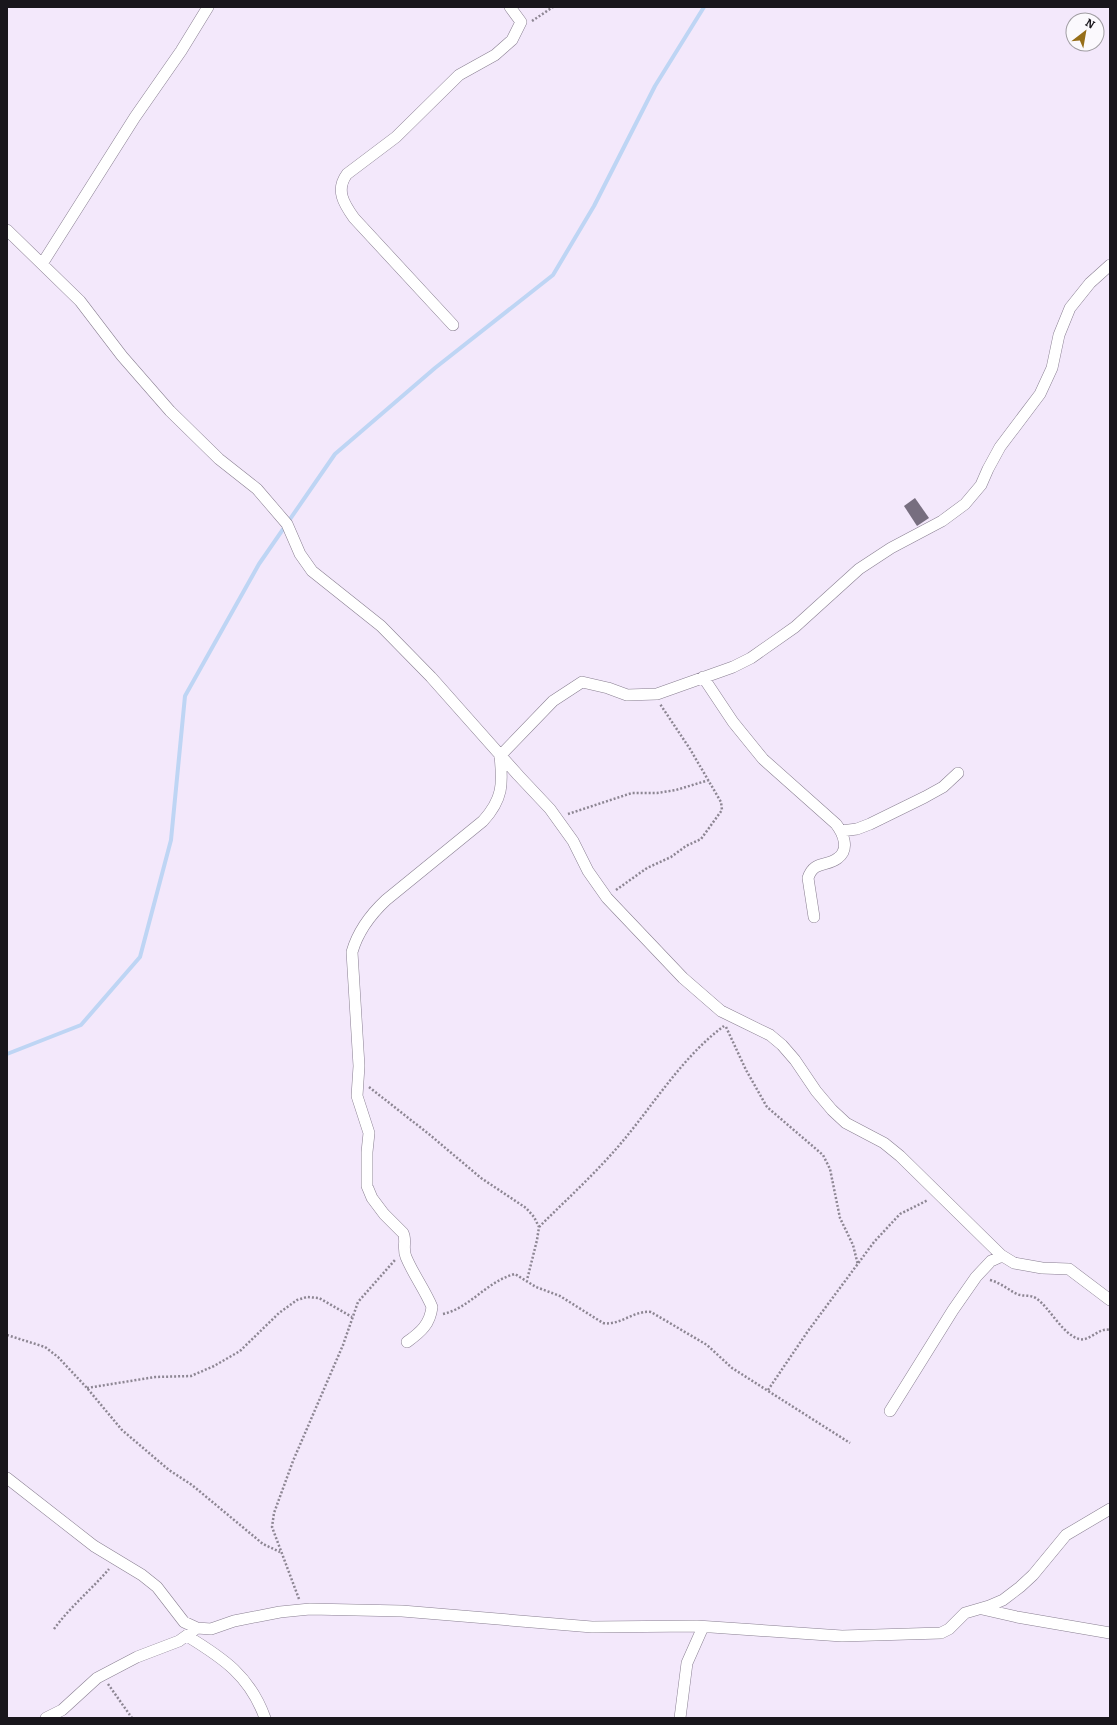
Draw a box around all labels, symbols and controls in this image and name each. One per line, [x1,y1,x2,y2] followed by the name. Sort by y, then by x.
[1065,12,1105,52] north arrow
[1083,16,1097,32] text: N

